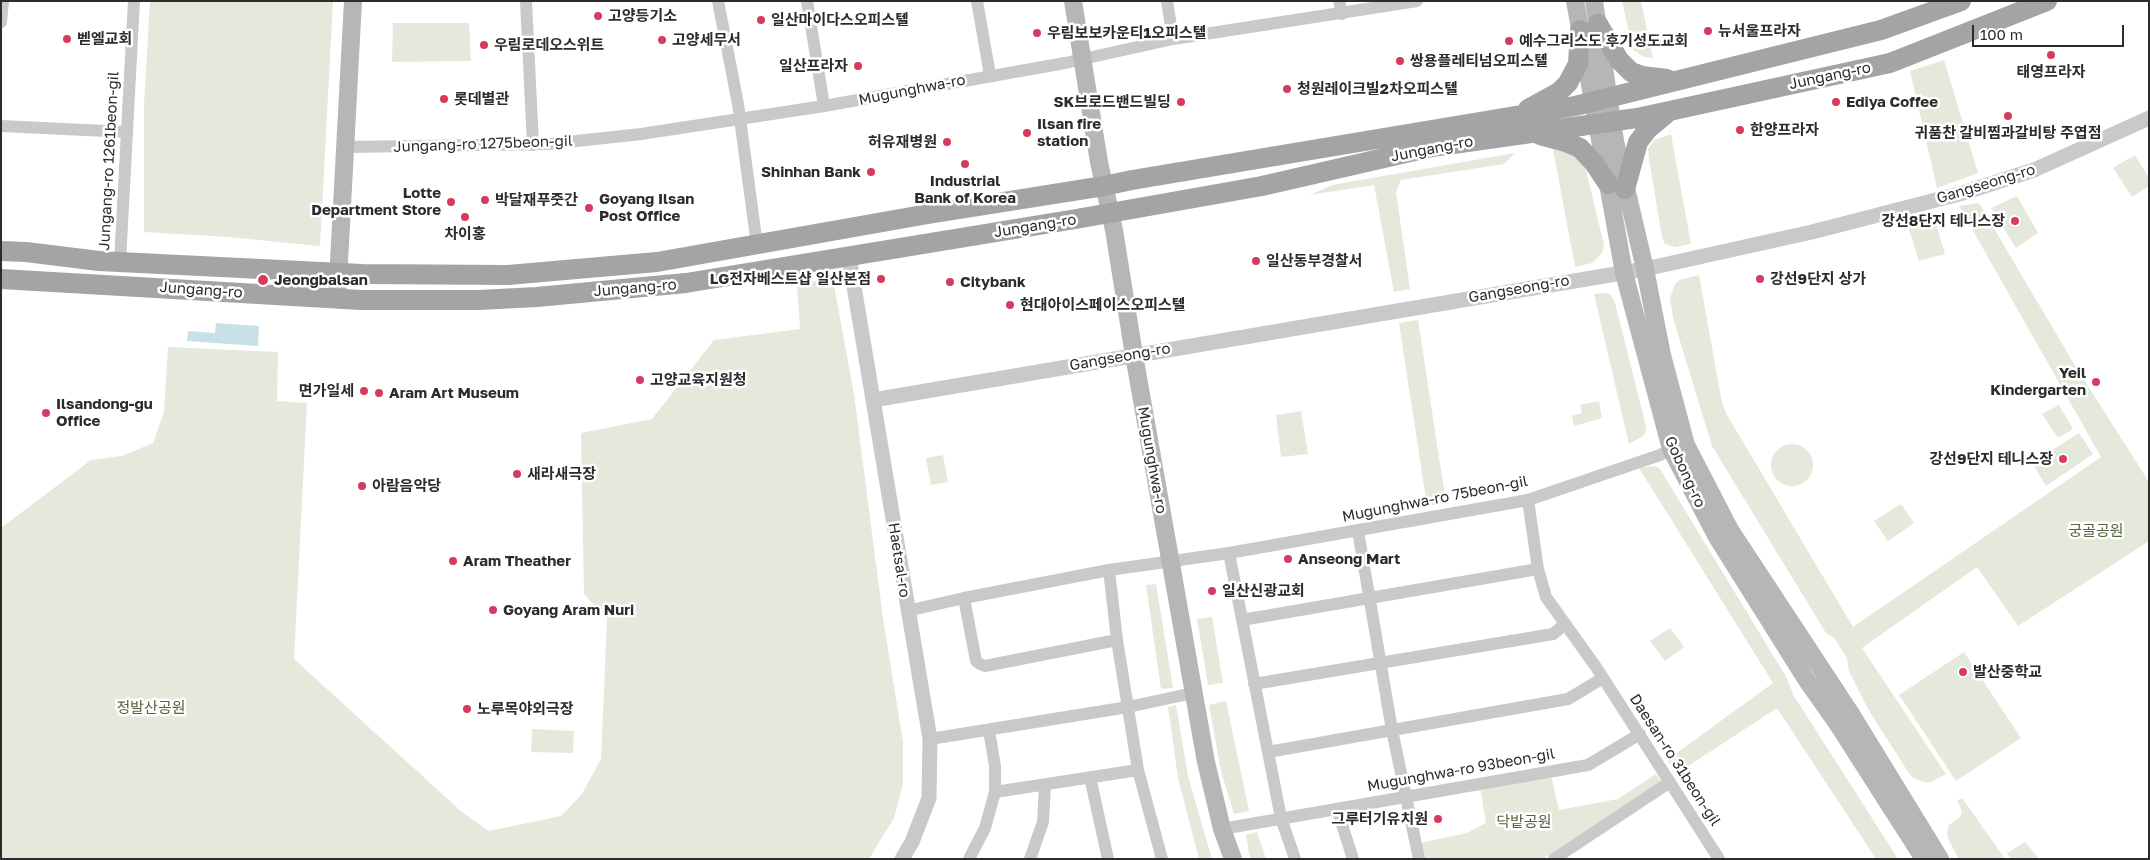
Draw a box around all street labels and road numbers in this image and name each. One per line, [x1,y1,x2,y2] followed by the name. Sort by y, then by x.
[1787,59,1873,93] street label: Jungang-ro
[95,71,123,251] street label: Jungang-ro 1261beon-gil
[857,71,967,109] street label: Mugunghwa-ro
[393,132,573,156] street label: Jungang-ro 1275beon-gil
[1389,132,1475,166] street label: Jungang-ro
[1935,160,2037,208] street label: Gangseong-ro
[993,211,1077,241] street label: Jungang-ro
[1467,271,1571,307] street label: Gangseong-ro
[593,275,677,301] street label: Jungang-ro
[159,278,243,302] street label: Jungang-ro
[1068,339,1172,375] street label: Gangseong-ro
[1134,405,1170,515] street label: Mugunghwa-ro
[1661,433,1709,511] street label: Gobong-ro
[1341,472,1529,526] street label: Mugunghwa-ro 75beon-gil
[884,521,914,599] street label: Haetsal-ro
[1626,691,1724,829] street label: Daesan-ro 31beon-gil
[1366,745,1556,795] street label: Mugunghwa-ro 93beon-gil

